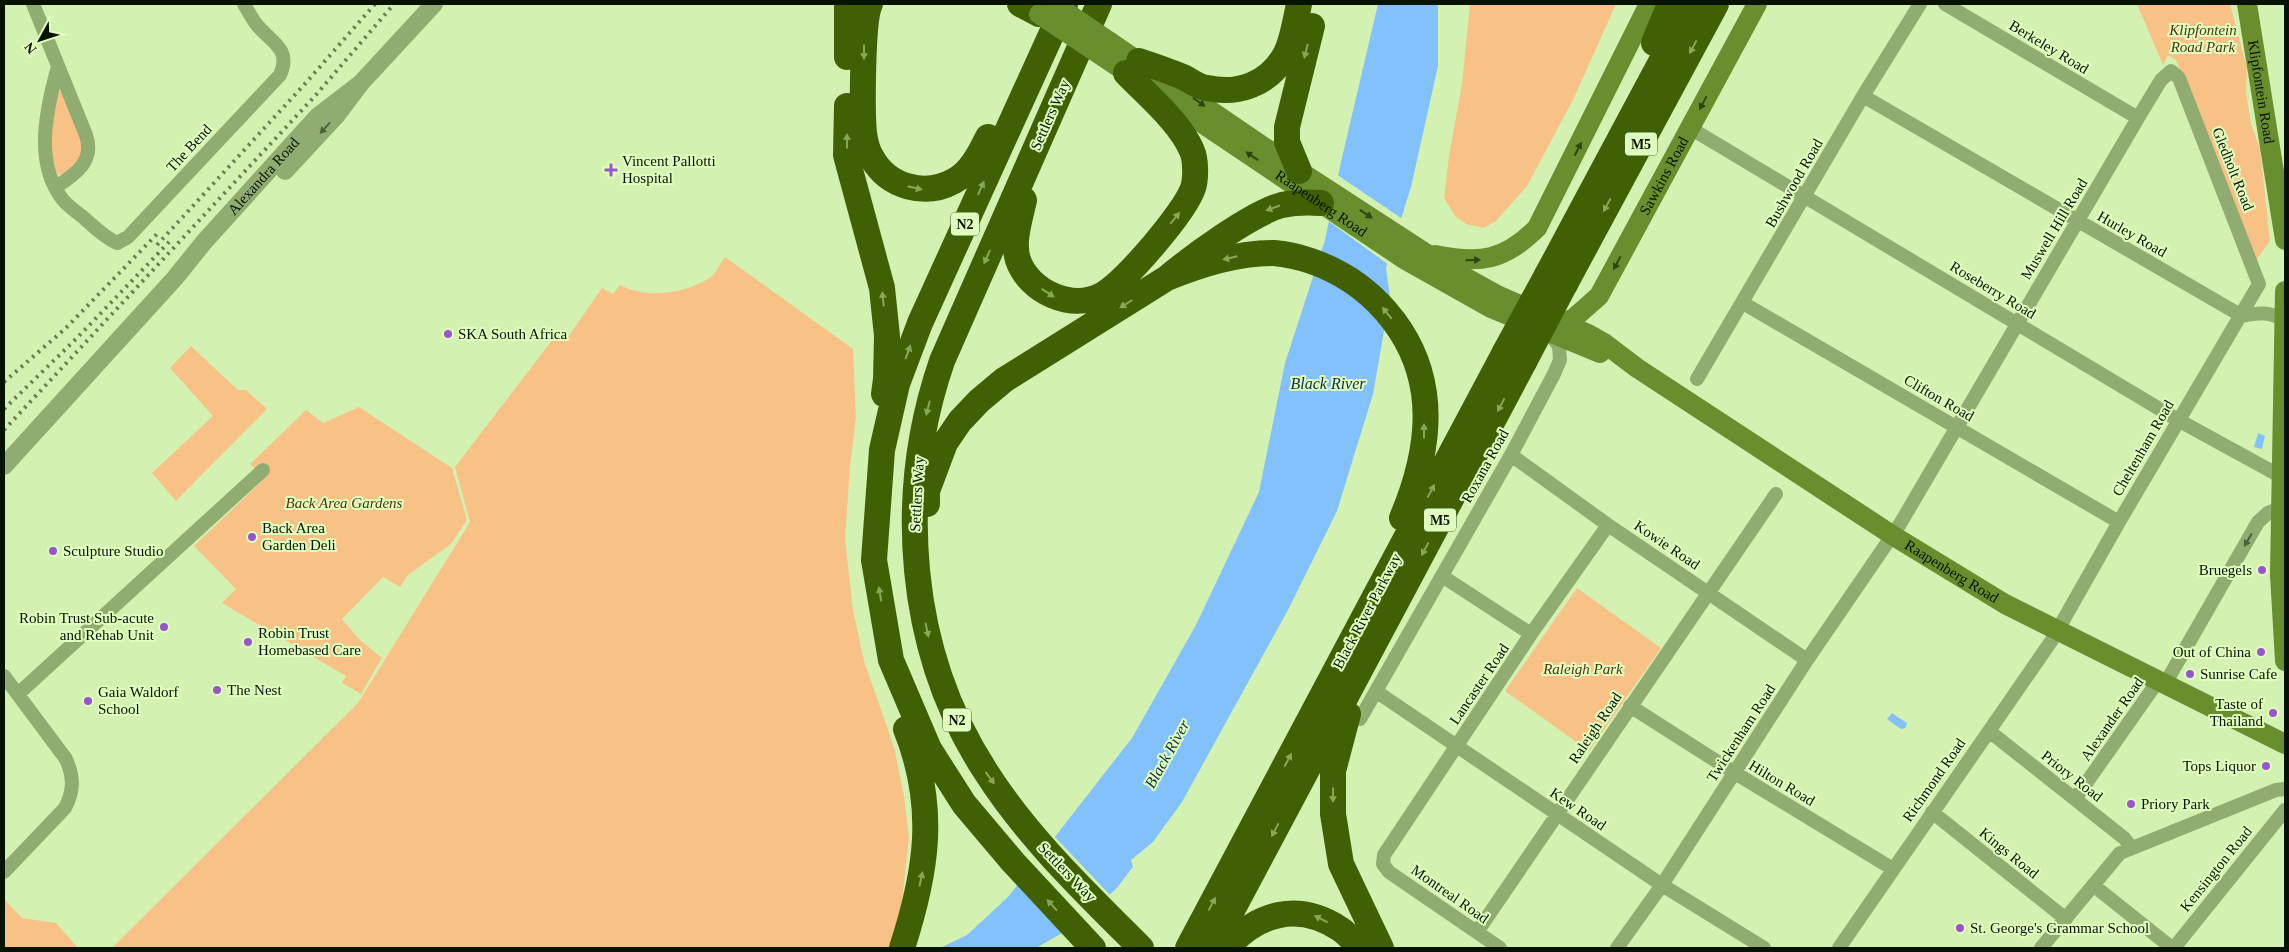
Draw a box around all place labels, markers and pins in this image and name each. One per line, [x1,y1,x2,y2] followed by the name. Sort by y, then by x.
[622,153,716,186] place label: Vincent Pallotti Hospital
[604,163,618,177] marker: Vincent Pallotti Hospital
[458,326,568,342] place label: SKA South Africa
[442,328,454,340] marker: SKA South Africa
[262,520,336,553] place label: Back Area Garden Deli
[246,531,258,543] marker: Back Area Garden Deli
[63,543,163,559] place label: Sculpture Studio
[47,545,59,557] marker: Sculpture Studio
[2199,562,2252,578] place label: Bruegels
[2256,564,2268,576] marker: Bruegels
[19,610,155,643] place label: Robin Trust Sub-acute and Rehab Unit
[158,621,170,633] marker: Robin Trust Sub-acute and Rehab Unit
[258,625,361,658] place label: Robin Trust Homebased Care
[242,636,254,648] marker: Robin Trust Homebased Care
[2173,644,2251,660] place label: Out of China
[2255,646,2267,658] marker: Out of China
[2200,666,2277,682] place label: Sunrise Cafe
[2184,668,2196,680] marker: Sunrise Cafe
[227,682,282,698] place label: The Nest
[98,684,179,717] place label: Gaia Waldorf School
[211,684,223,696] marker: The Nest
[82,695,94,707] marker: Gaia Waldorf School
[2210,696,2263,729] place label: Taste of Thailand
[2267,707,2279,719] marker: Taste of Thailand
[2182,758,2256,774] place label: Tops Liquor
[2260,760,2272,772] marker: Tops Liquor
[2141,796,2210,812] place label: Priory Park
[2125,798,2137,810] marker: Priory Park
[1970,920,2149,936] place label: St. George's Grammar School
[1954,922,1966,934] marker: St. George's Grammar School

